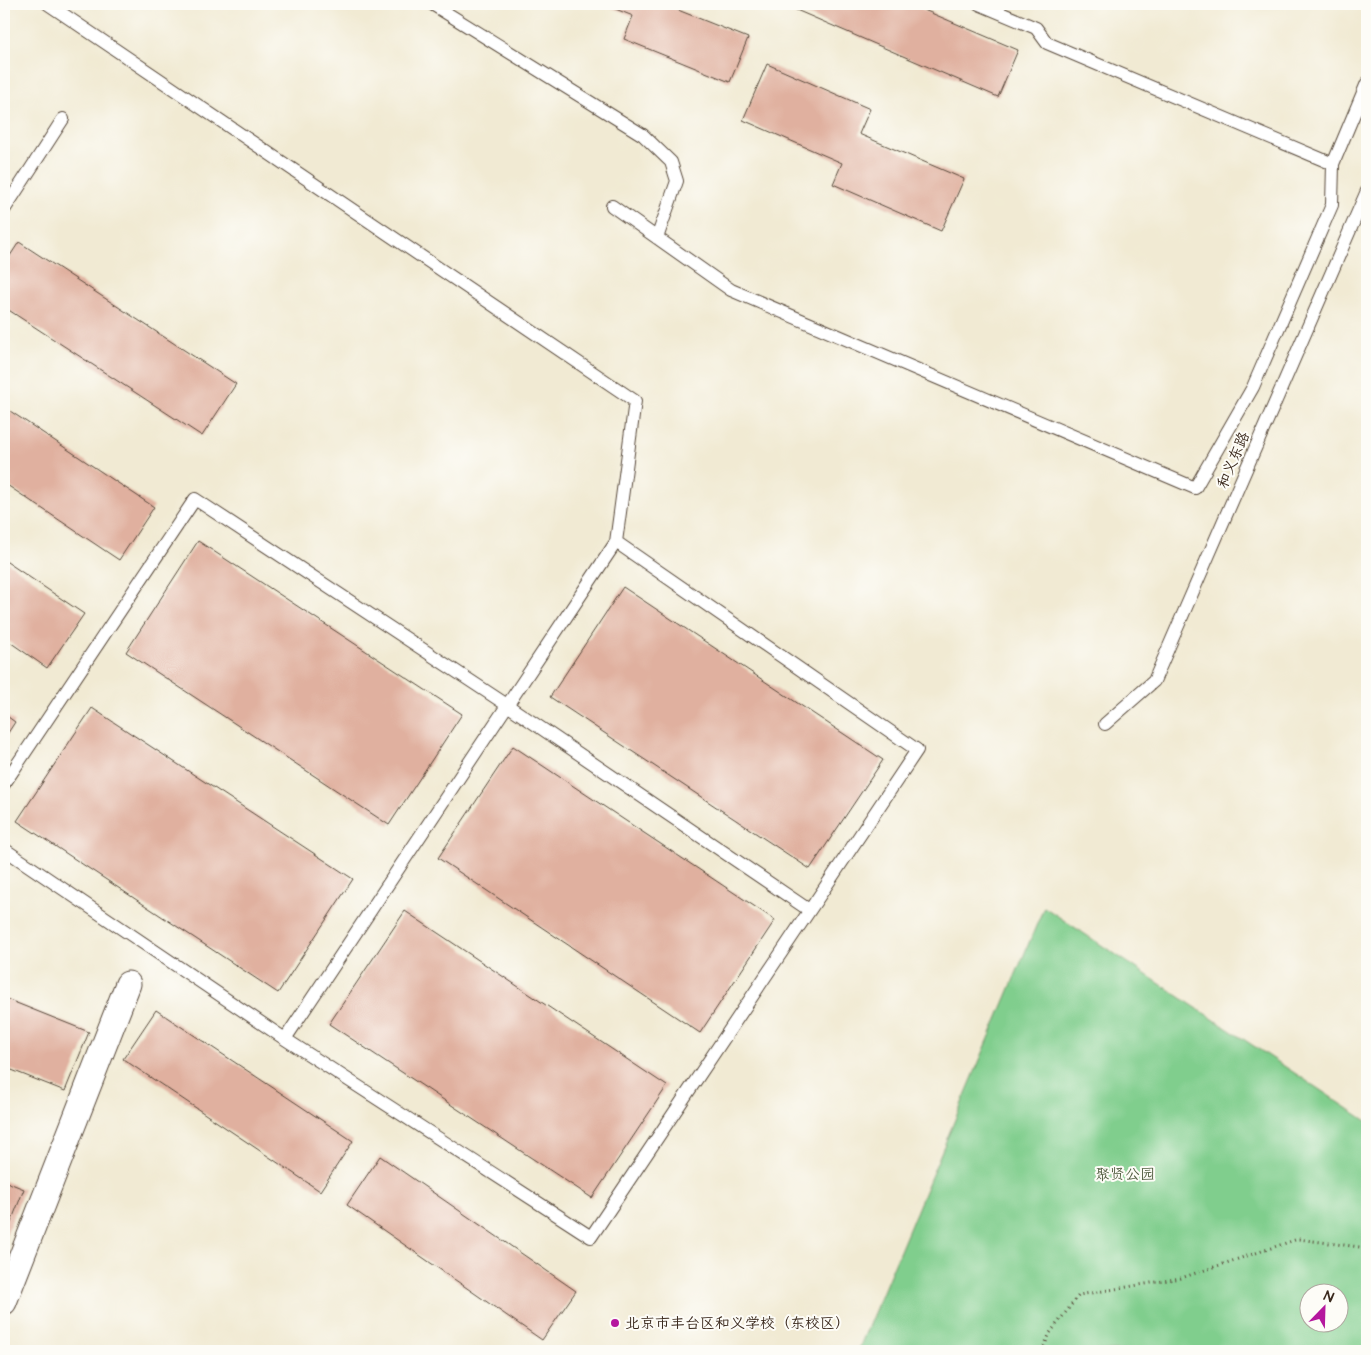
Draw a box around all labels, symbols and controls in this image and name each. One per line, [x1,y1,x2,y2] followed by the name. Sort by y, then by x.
[1212,428,1255,492] street label: 和义东路
[1095,1164,1155,1185] park label: 聚贤公园
[1298,1282,1348,1332] north arrow
[1321,1286,1337,1308] text: N
[625,1313,850,1334] place label: 北京市丰台区和义学校（东校区）
[609,1317,621,1329] marker: 北京市丰台区和义学校（东校区）

